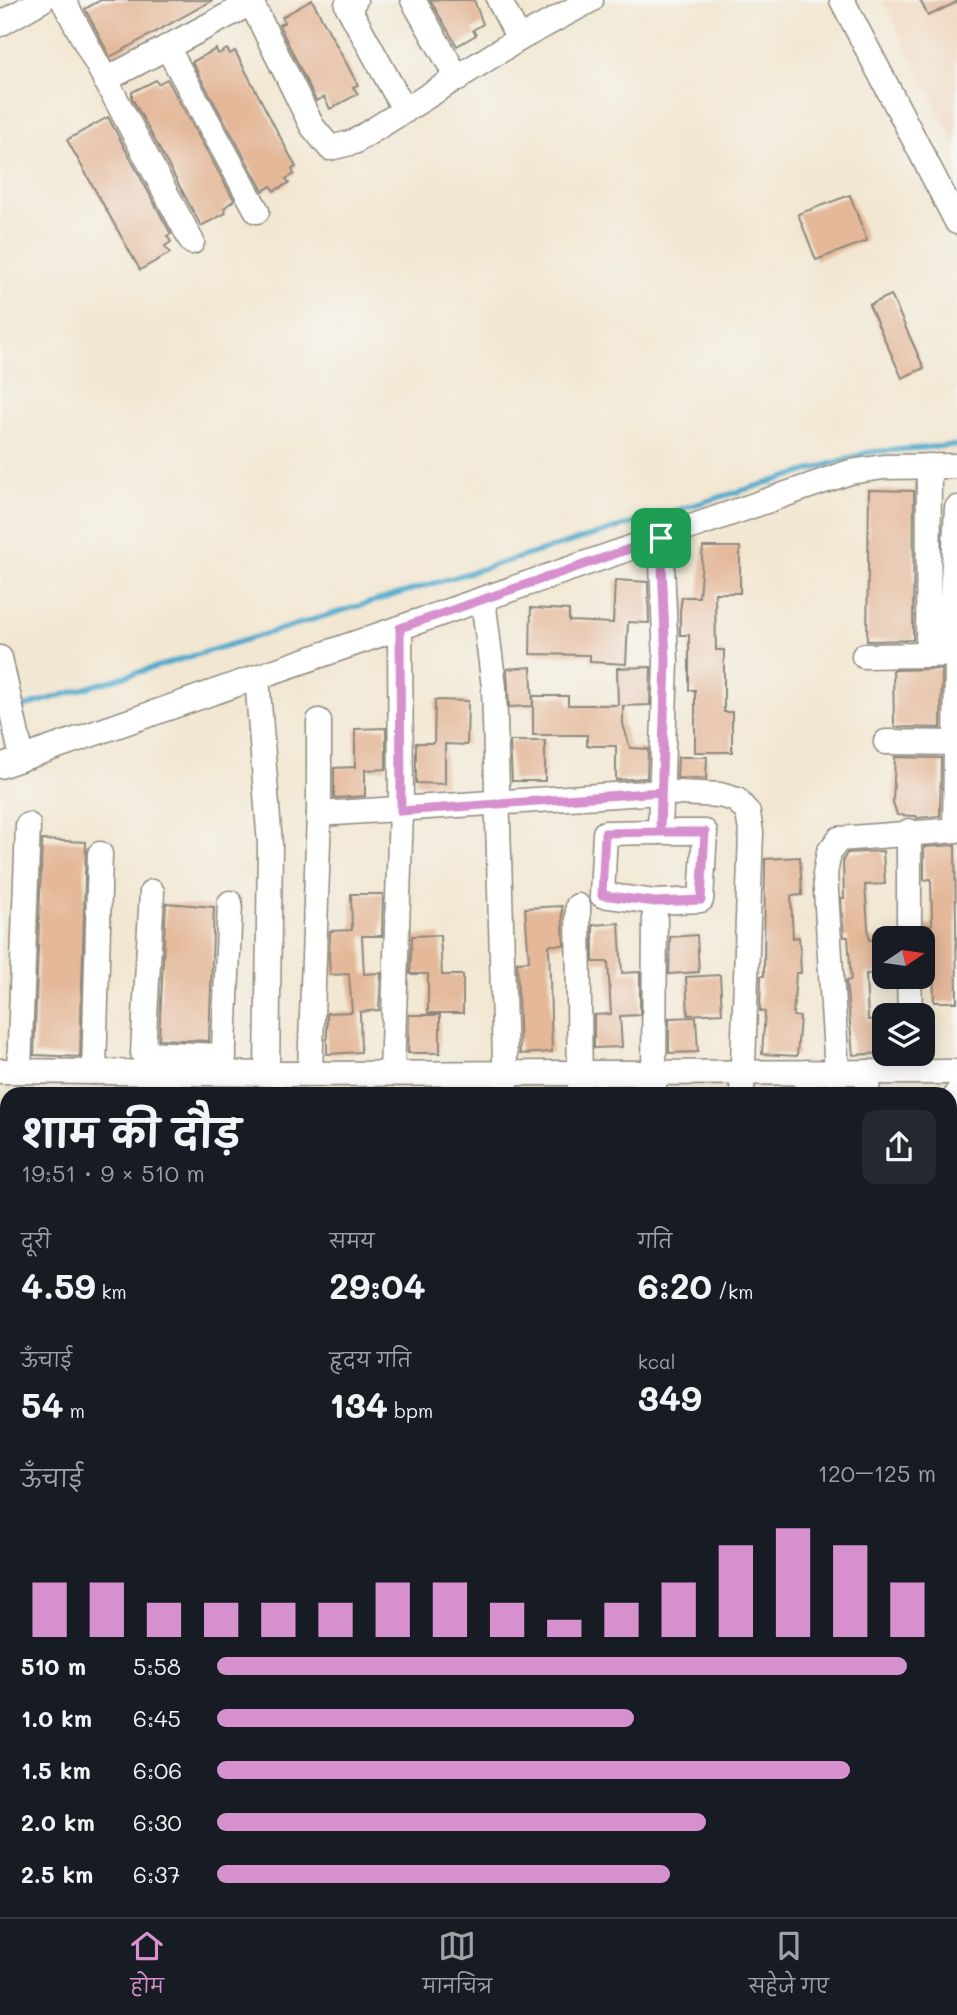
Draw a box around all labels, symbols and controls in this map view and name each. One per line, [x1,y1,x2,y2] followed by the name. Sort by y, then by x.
[631,508,691,568] pin
[642,519,680,557] icon: arrive
[872,926,934,989] north arrow
[872,926,935,1066] map controls
[872,1003,935,1066] button: layers
[21,1107,241,1157] text: शाम की दौड़
[862,1110,936,1184] button: share
[21,1158,205,1188] text: 19:51 · 9 × 510 m
[21,1228,51,1253] text: दूरी
[329,1228,375,1253] text: समय
[638,1228,672,1253] text: गति
[21,1262,95,1308] text: 4.59
[329,1262,426,1308] text: 29:04
[638,1262,712,1308] text: 6:20
[95,1279,127,1304] text: km
[712,1279,753,1304] text: /km
[21,1347,72,1372] text: ऊँचाई
[329,1347,411,1372] text: हृदय गति
[638,1349,676,1374] text: kcal
[638,1374,702,1420] text: 349
[21,1381,64,1427] text: 54
[329,1381,388,1427] text: 134
[64,1398,85,1423] text: m
[388,1398,433,1423] text: bpm
[818,1458,936,1488] text: 120–125 m
[21,1463,83,1493] text: ऊँचाई
[21,1651,86,1681] text: 510 m
[133,1651,181,1681] text: 5:58
[21,1703,92,1733] text: 1.0 km
[133,1703,181,1733] text: 6:45
[21,1755,91,1785] text: 1.5 km
[133,1755,182,1785] text: 6:06
[21,1807,95,1837] text: 2.0 km
[133,1807,182,1837] text: 6:30
[21,1859,93,1889] text: 2.5 km
[133,1859,180,1889] text: 6:37
[128,1927,166,2007] tab: होम
[423,1927,492,2007] tab: मानचित्र
[749,1927,829,2007] tab: सहेजे गए

